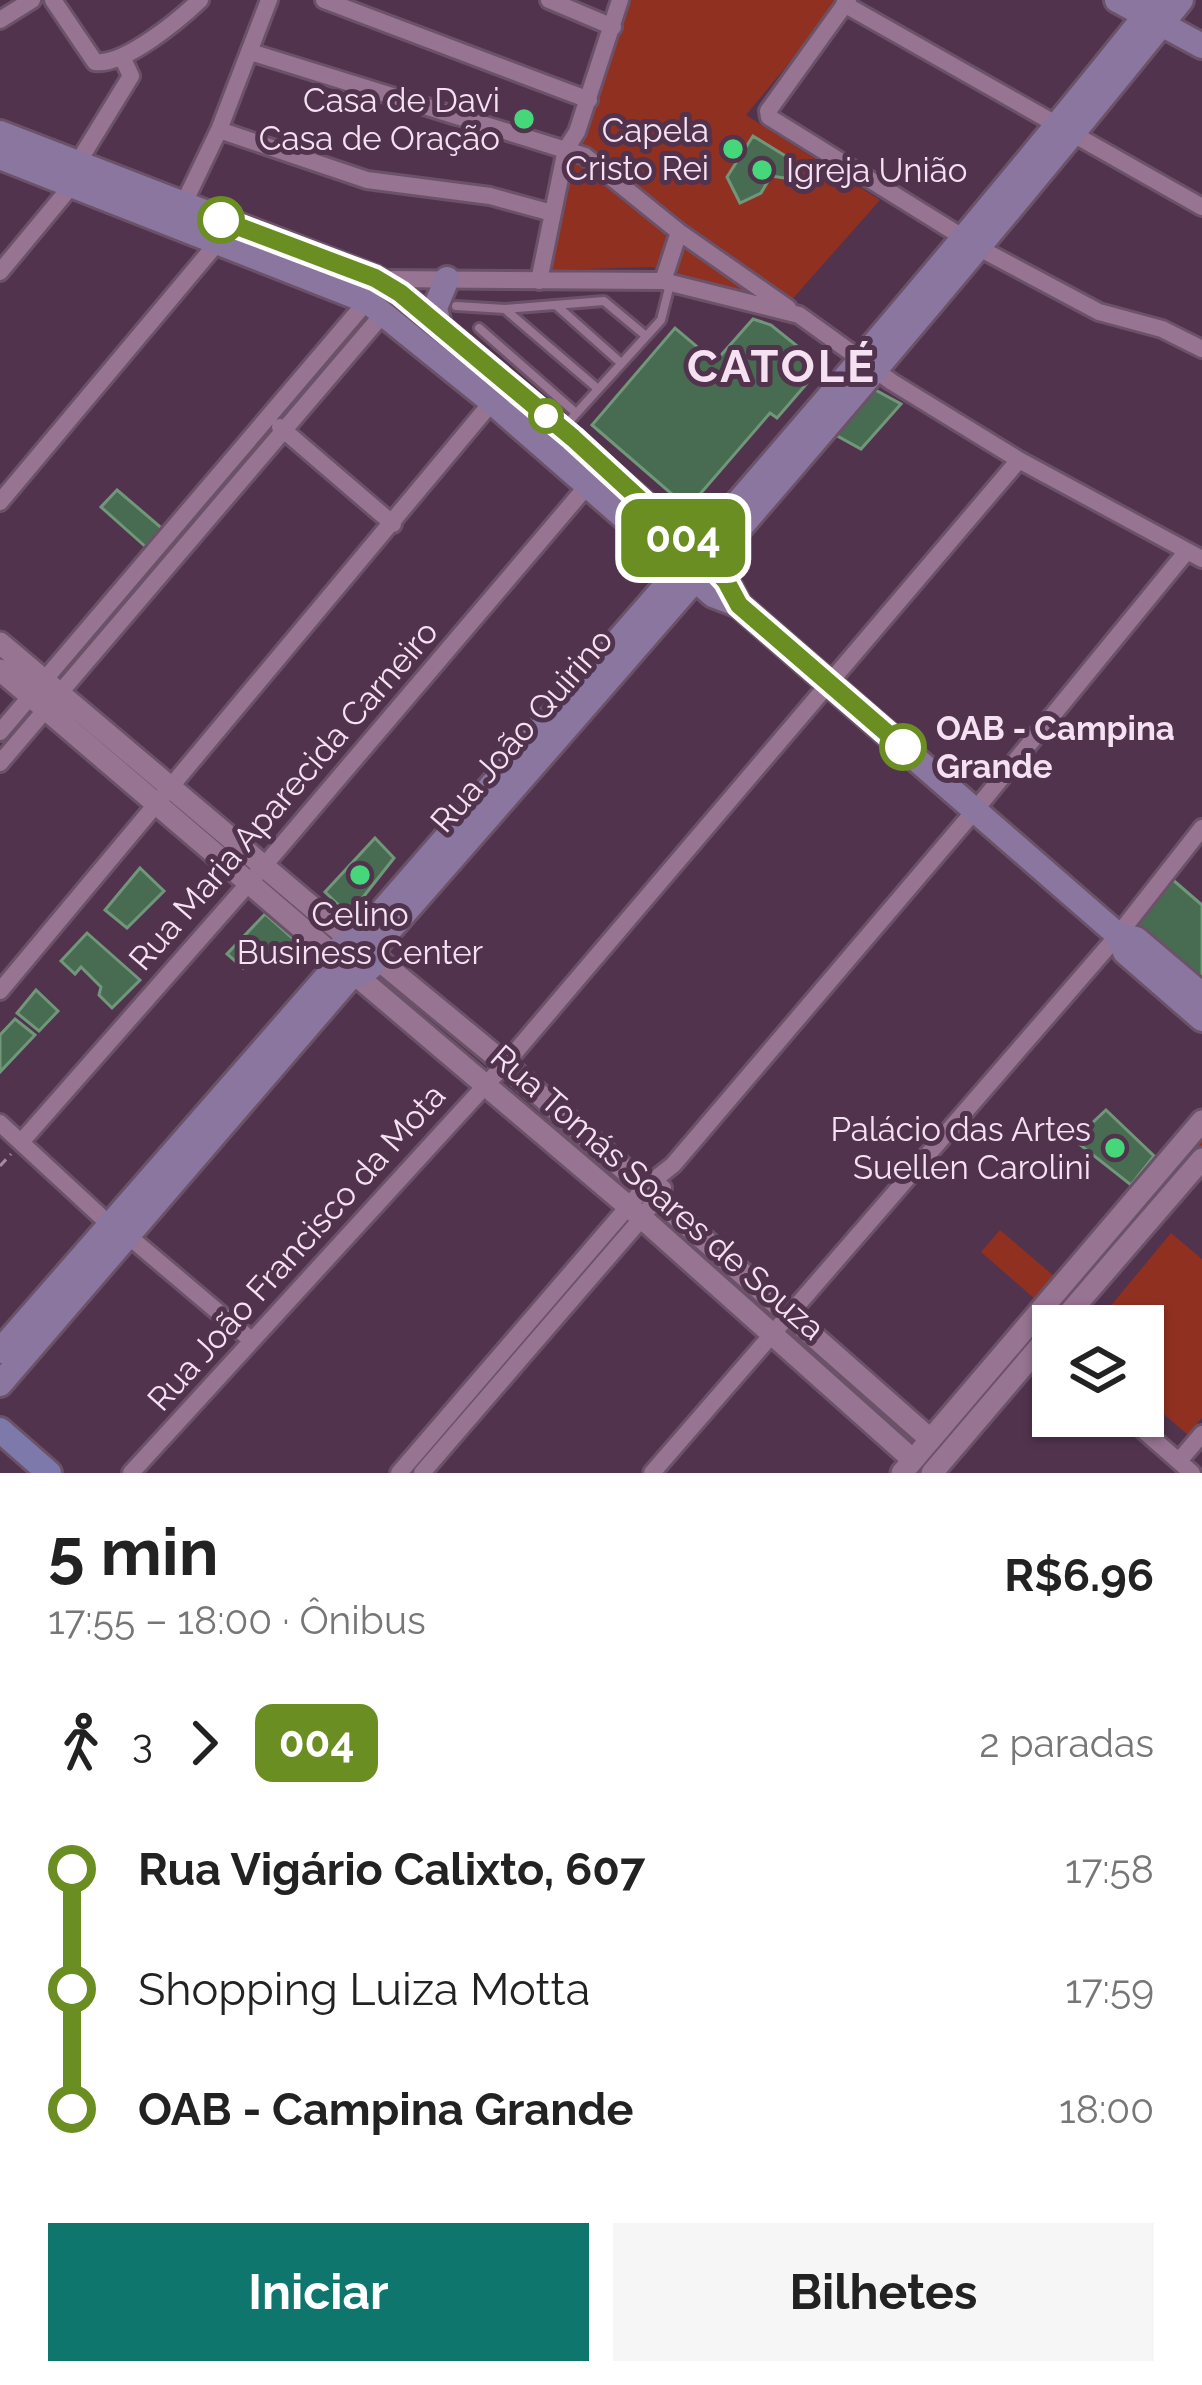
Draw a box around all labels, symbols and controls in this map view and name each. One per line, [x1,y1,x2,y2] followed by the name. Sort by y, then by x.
[259,81,500,158] place label: Casa de Davi Casa de Oração
[511,106,537,132] marker: Casa de Davi Casa de Oração
[565,111,709,188] place label: Capela Cristo Rei
[720,136,746,162] marker: Capela Cristo Rei
[786,151,967,190] place label: Igreja União
[749,157,775,183] marker: Igreja União
[199,198,243,242] unlabelled marker
[687,340,877,393] district label: CATOLÉ
[530,400,562,432] unlabelled marker
[614,499,752,577] line badge: 004
[645,513,721,562] text: 004
[121,613,446,978] street label: Rua Maria Aparecida Carneiro
[422,621,620,840] street label: Rua João Quirino
[936,709,1175,786] place label: OAB - Campina Grande
[881,725,925,769] marker: OAB - Campina Grande
[347,862,373,888] marker: Celino Business Center
[237,895,484,972] place label: Celino Business Center
[483,1037,832,1348] street label: Rua Tomás Soares de Souza
[139,1076,453,1419] street label: Rua João Francisco da Mota
[831,1110,1091,1187] place label: Palácio das Artes Suellen Carolini
[1102,1135,1128,1161] marker: Palácio das Artes Suellen Carolini
[1032,1305,1164,1437] map controls
[1032,1305,1164,1437] button: layers
[48,1513,219,1590] text: 5 min
[1004,1549,1154,1602] text: R$6.96
[48,1597,426,1643] text: 17:55 – 18:00 · Ônibus
[48,1710,114,1776] icon: walk
[171,1710,237,1776] icon: forward
[279,1718,354,1767] text: 004
[132,1720,153,1766] text: 3
[979,1720,1154,1766] text: 2 paradas
[138,1843,645,1896] text: Rua Vigário Calixto, 607
[1065,1846,1154,1892] text: 17:58
[138,1963,590,2016] text: Shopping Luiza Motta
[1065,1966,1154,2012] text: 17:59
[138,2083,633,2136] text: OAB - Campina Grande
[1059,2086,1154,2132] text: 18:00
[48,2223,589,2361] button: Iniciar
[613,2223,1154,2361] button: Bilhetes

